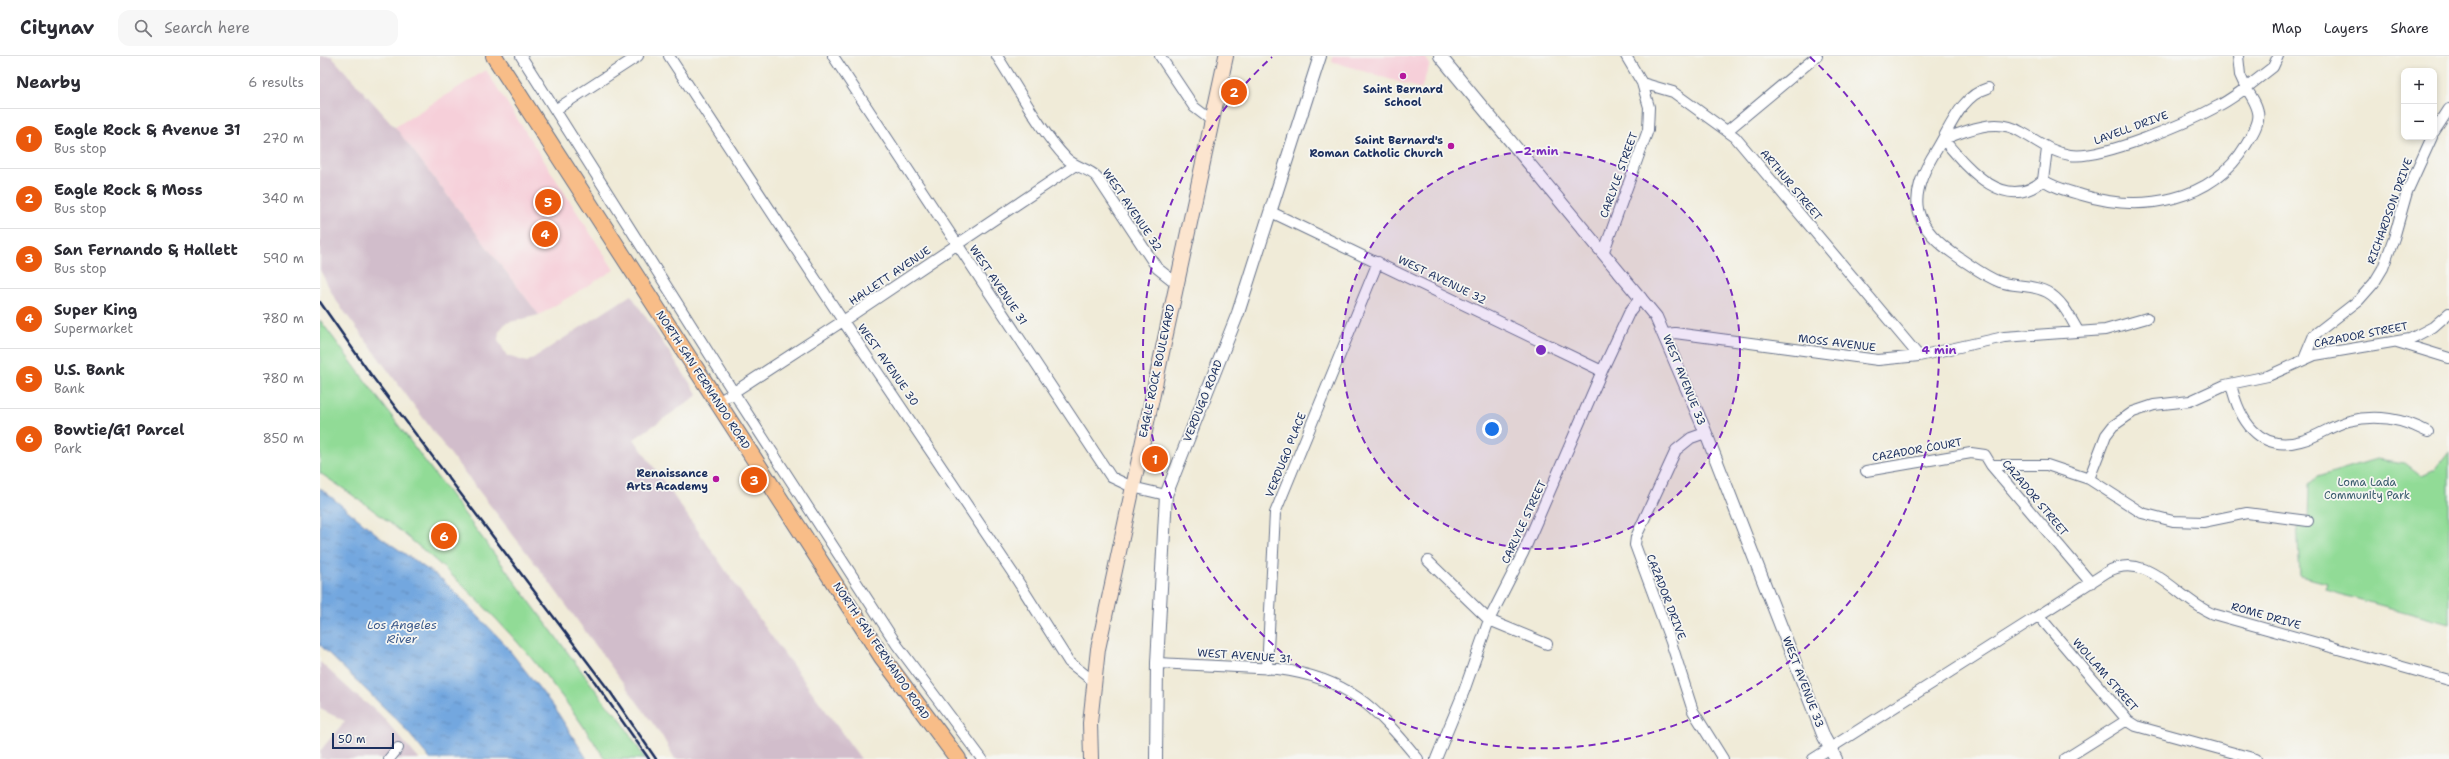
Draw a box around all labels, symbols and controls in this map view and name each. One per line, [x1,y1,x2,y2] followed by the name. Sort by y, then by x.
[118,10,398,46] search box
[20,15,94,40] text: Citynav
[132,17,154,39] icon: search
[164,18,250,38] text: Search here
[2272,19,2302,37] text: Map
[2324,19,2368,37] text: Layers
[2390,19,2429,37] text: Share
[2401,68,2437,140] map controls
[2401,68,2437,104] button: +
[16,71,81,93] text: Nearby
[1398,71,1408,81] marker: Saint Bernard School
[248,74,304,91] text: 6 results
[1221,77,1247,107] pin: 2
[1363,82,1443,110] place label: Saint Bernard School
[2401,104,2437,140] button: −
[2092,108,2170,148] street label: LAVELL DRIVE
[54,120,241,140] text: Eagle Rock & Avenue 31
[26,130,32,147] text: 1
[262,130,304,147] text: 270 m
[1597,130,1642,220] street label: CARLYLE STREET
[1309,133,1444,161] place label: Saint Bernard's Roman Catholic Church
[54,140,106,157] text: Bus stop
[1446,141,1456,151] marker: Saint Bernard's Roman Catholic Church
[1524,143,1559,159] text: 2 min
[1757,146,1825,224] street label: ARTHUR STREET
[2364,156,2416,266] street label: RICHARDSON DRIVE
[1099,166,1165,254] street label: WEST AVENUE 32
[54,180,203,200] text: Eagle Rock & Moss
[535,187,561,217] pin: 5
[24,190,34,207] text: 2
[262,190,304,207] text: 340 m
[54,200,106,217] text: Bus stop
[532,219,558,249] pin: 4
[54,240,238,260] text: San Fernando & Hallett
[966,242,1030,328] street label: WEST AVENUE 31
[846,243,934,309] street label: HALLETT AVENUE
[24,250,34,267] text: 3
[263,250,304,267] text: 590 m
[1395,252,1489,308] street label: WEST AVENUE 32
[54,260,106,277] text: Bus stop
[54,300,137,320] text: Super King
[1136,303,1178,439] street label: EAGLE ROCK BOULEVARD
[652,308,754,452] street label: NORTH SAN FERNANDO ROAD
[24,310,34,327] text: 4
[262,310,304,327] text: 780 m
[2313,318,2409,351] street label: CAZADOR STREET
[54,320,133,337] text: Supermarket
[854,321,922,409] street label: WEST AVENUE 30
[1797,331,1877,355] street label: MOSS AVENUE
[1659,332,1709,428] street label: WEST AVENUE 33
[1922,342,1957,358] text: 4 min
[1534,343,1548,357] centre of rings
[1180,358,1226,444] street label: VERDUGO ROAD
[54,360,125,380] text: U.S. Bank
[25,370,33,387] text: 5
[262,370,304,387] text: 780 m
[54,380,85,397] text: Bank
[1262,410,1310,500] street label: VERDUGO PLACE
[1482,419,1502,439] your location
[54,420,184,440] text: Bowtie/G1 Parcel
[24,430,34,447] text: 6
[263,430,304,447] text: 850 m
[1871,435,1963,465] street label: CAZADOR COURT
[54,440,82,457] text: Park
[1142,444,1168,474] pin: 1
[1999,457,2072,540] street label: CAZADOR STREET
[741,465,767,495] pin: 3
[626,466,708,494] place label: Renaissance Arts Academy
[711,474,721,484] marker: Renaissance Arts Academy
[2324,475,2410,503] park label: Loma Lada Community Park
[1498,478,1550,566] street label: CARLYLE STREET
[431,521,457,551] pin: 6
[1643,552,1689,642] street label: CAZADOR DRIVE
[829,579,933,723] street label: NORTH SAN FERNANDO ROAD
[2229,599,2303,633] street label: ROME DRIVE
[367,617,437,647] water label: Los Angeles River
[1779,634,1827,730] street label: WEST AVENUE 33
[2069,635,2141,715] street label: WOLLAM STREET
[1197,645,1291,667] street label: WEST AVENUE 31
[332,731,394,750] scale bar
[338,732,366,747] text: 50 m

